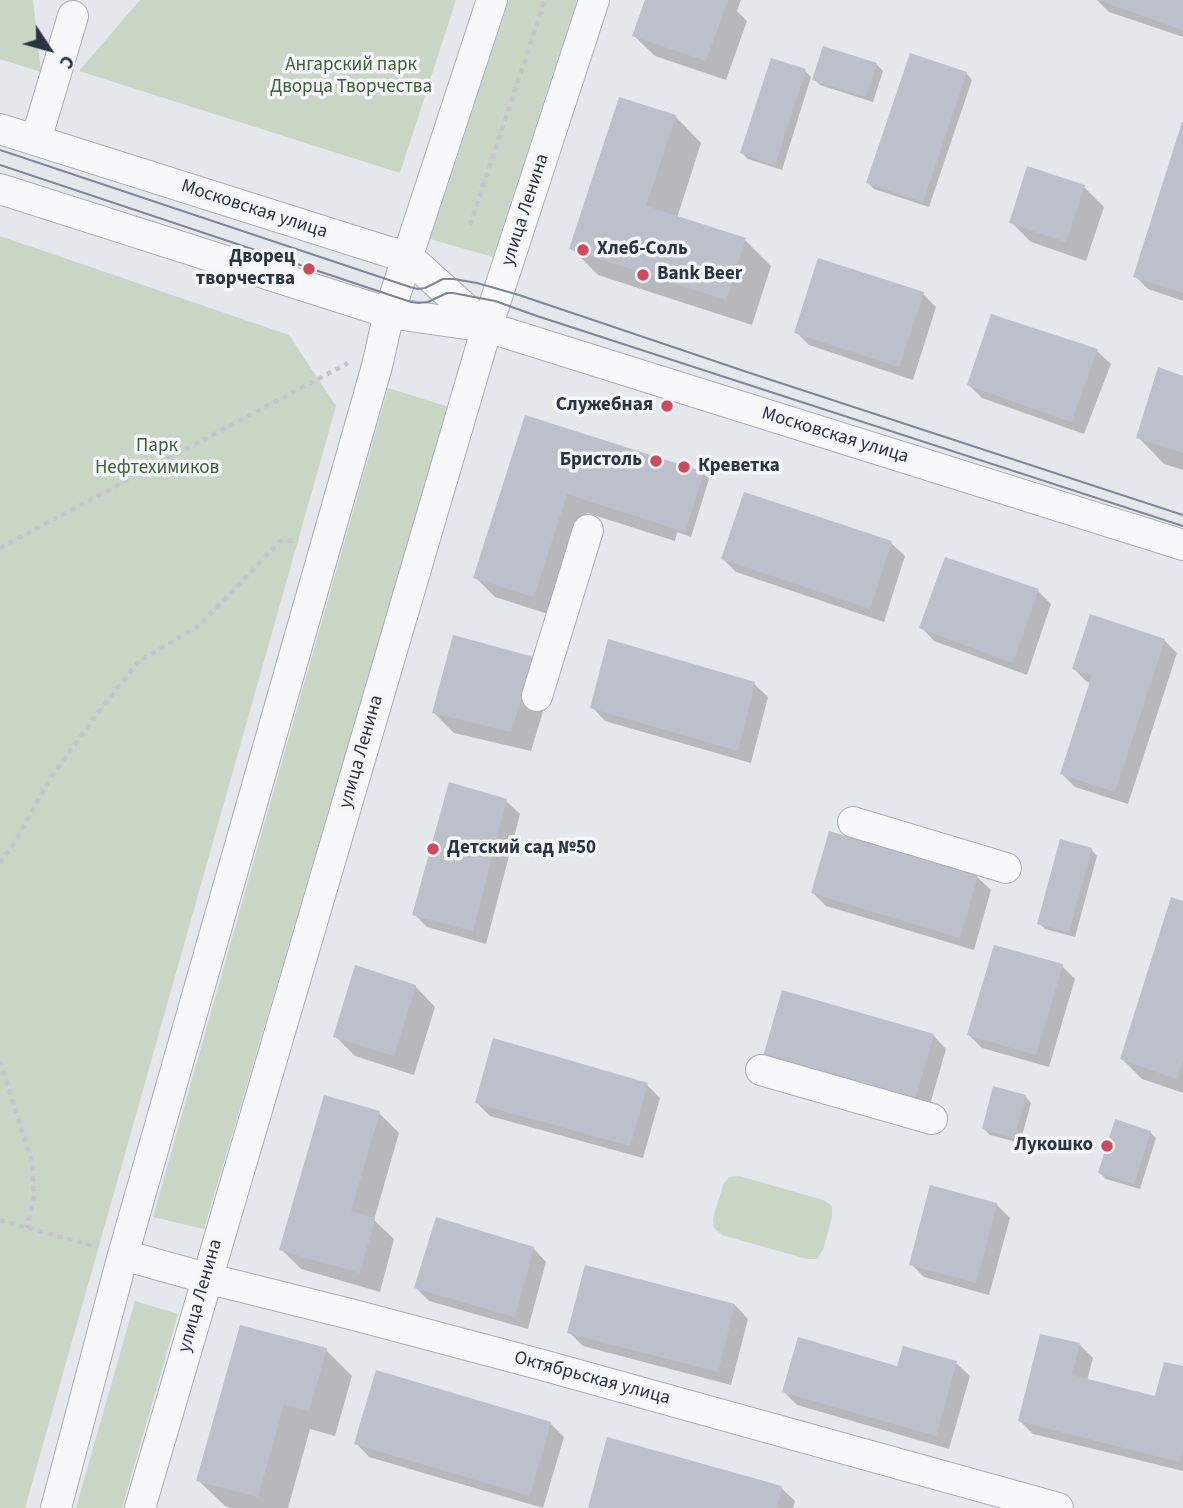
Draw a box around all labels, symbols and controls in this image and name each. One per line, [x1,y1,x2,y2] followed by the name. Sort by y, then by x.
[14,14,84,84] north arrow
[52,49,81,74] text: С
[270,55,432,99] park label: Ангарский парк Дворца Творчества
[497,151,555,269] street label: улица Ленина
[178,176,330,244] street label: Московская улица
[597,239,688,261] place label: Хлеб-Соль
[575,242,591,258] marker: Хлеб-Соль
[196,247,295,291] place label: Дворец творчества
[301,261,317,277] marker: Дворец творчества
[657,264,742,286] place label: Bank Beer
[635,267,651,283] marker: Bank Beer
[556,395,653,417] place label: Служебная
[659,398,675,414] marker: Служебная
[759,403,911,469] street label: Московская улица
[95,436,219,480] park label: Парк Нефтехимиков
[560,450,642,472] place label: Бристоль
[648,453,664,469] marker: Бристоль
[698,456,780,478] place label: Креветка
[676,459,692,475] marker: Креветка
[335,693,389,811] street label: улица Ленина
[447,838,596,860] place label: Детский сад №50
[425,841,441,857] marker: Детский сад №50
[1014,1135,1093,1157] place label: Лукошко
[1099,1138,1115,1154] marker: Лукошко
[174,1237,228,1355] street label: улица Ленина
[511,1347,673,1411] street label: Октябрьская улица

